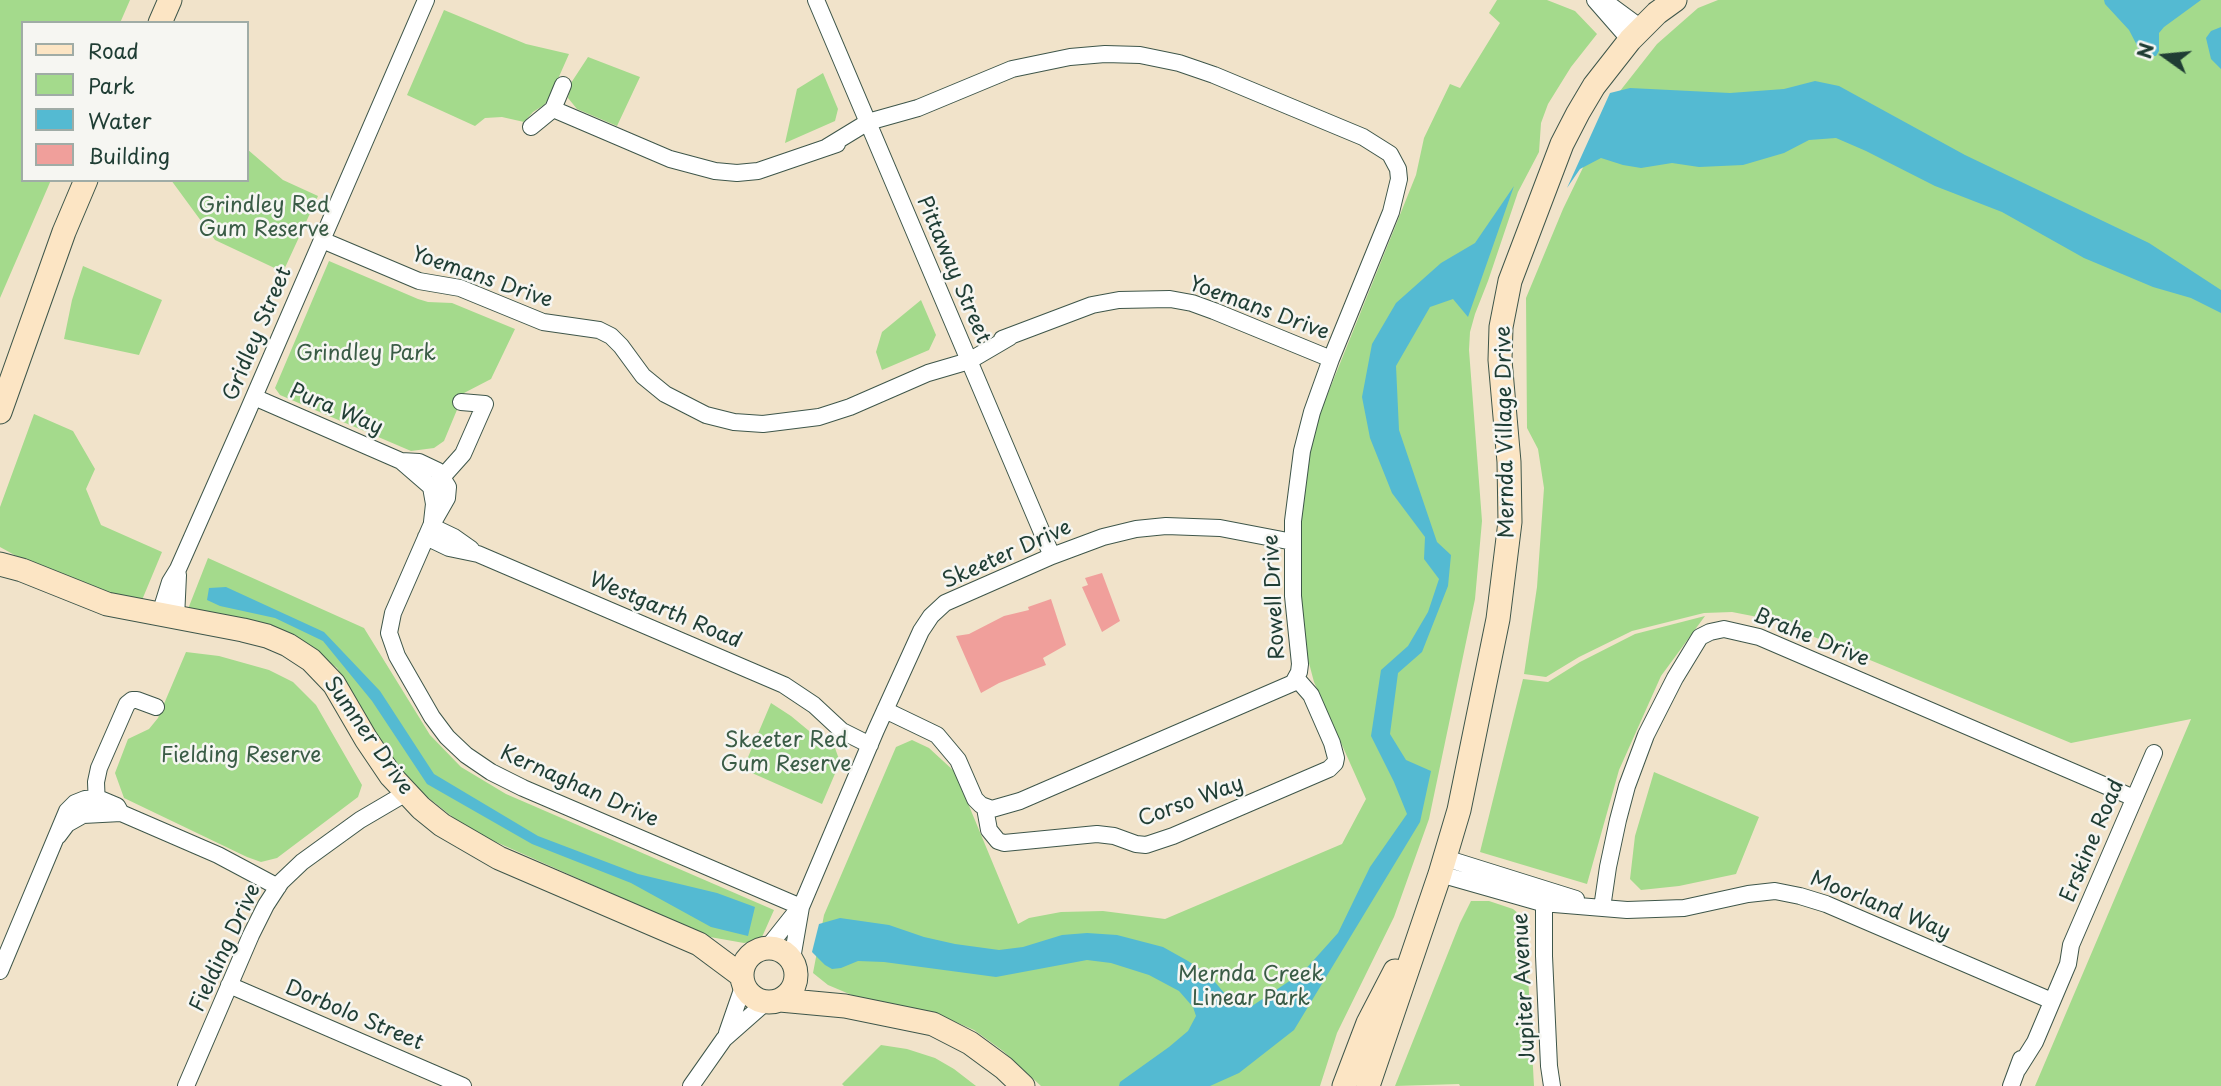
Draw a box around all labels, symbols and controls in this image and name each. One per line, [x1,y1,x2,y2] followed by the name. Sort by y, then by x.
[21,21,248,182] legend
[2130,21,2200,91] north arrow
[88,34,139,66] text: Road
[2129,40,2160,61] text: N
[88,69,135,101] text: Park
[88,104,151,136] text: Water
[88,139,170,171] text: Building
[198,193,330,243] park label: Grindley Red Gum Reserve
[911,193,995,347] street label: Pittaway Street
[408,242,556,314] street label: Yoemans Drive
[218,263,298,405] street label: Gridley Street
[1185,272,1333,346] street label: Yoemans Drive
[1492,325,1520,539] street label: Mernda Village Drive
[296,341,436,367] park label: Grindley Park
[285,379,387,441] street label: Pura Way
[938,515,1076,595] street label: Skeeter Drive
[1259,534,1291,660] street label: Rowell Drive
[585,568,745,654] street label: Westgarth Road
[1749,603,1873,673] street label: Brahe Drive
[318,672,418,800] street label: Sumner Drive
[721,728,851,778] park label: Skeeter Red Gum Reserve
[496,741,662,833] street label: Kernaghan Drive
[161,743,321,769] park label: Fielding Reserve
[1135,771,1247,833] street label: Corso Way
[2056,776,2130,906] street label: Erskine Road
[1806,866,1954,946] street label: Moorland Way
[185,880,267,1016] street label: Fielding Drive
[1508,912,1542,1064] street label: Jupiter Avenue
[1178,962,1324,1012] park label: Mernda Creek Linear Park
[281,975,427,1057] street label: Dorbolo Street

